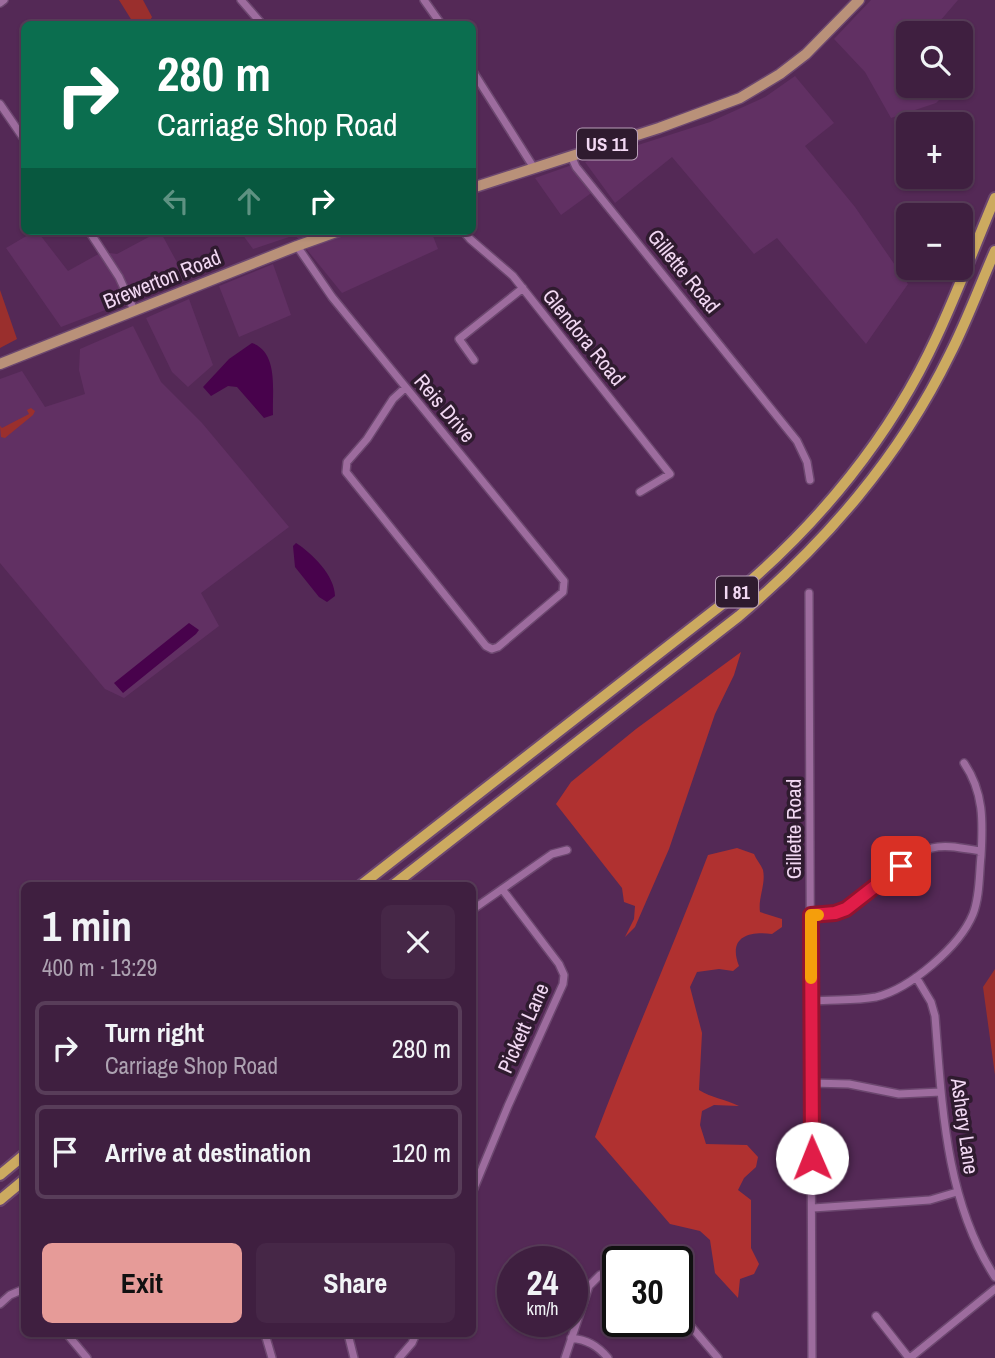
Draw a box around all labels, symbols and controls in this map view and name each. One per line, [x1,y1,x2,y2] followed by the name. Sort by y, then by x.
[896,21,973,280] map controls
[896,21,973,98] button: search
[157,40,271,106] text: 280 m
[42,49,133,140] icon: right
[157,103,398,146] text: Carriage Shop Road
[896,112,973,189] button: +
[577,128,637,160] road number: US 11
[157,182,195,220] icon: left
[230,182,268,220] icon: ahead
[303,182,341,220] icon: right
[896,203,973,280] button: −
[641,223,727,319] street label: Gillette Road
[99,242,225,316] street label: Brewerton Road
[536,282,632,392] street label: Glendora Road
[408,368,482,448] street label: Reis Drive
[716,576,758,608] road number: I 81
[779,779,808,879] street label: Gillette Road
[871,836,931,896] pin
[882,847,920,885] icon: arrive
[42,898,132,954] text: 1 min
[381,905,455,979] button: close
[42,952,157,983] text: 400 m · 13:29
[490,978,556,1078] street label: Pickett Lane
[105,1015,204,1050] text: Turn right
[46,1029,84,1067] icon: right
[392,1031,451,1066] text: 280 m
[105,1050,278,1081] text: Carriage Shop Road
[944,1075,986,1176] street label: Ashery Lane
[775,1121,849,1195] position arrow
[46,1133,84,1171] icon: arrive
[105,1135,311,1170] text: Arrive at destination
[392,1135,451,1170] text: 120 m
[42,1243,242,1323] button: Exit
[256,1243,455,1323] button: Share
[602,1246,693,1337] speed limit sign: 30
[527,1259,558,1306] text: 24
[527,1296,559,1321] text: km/h

